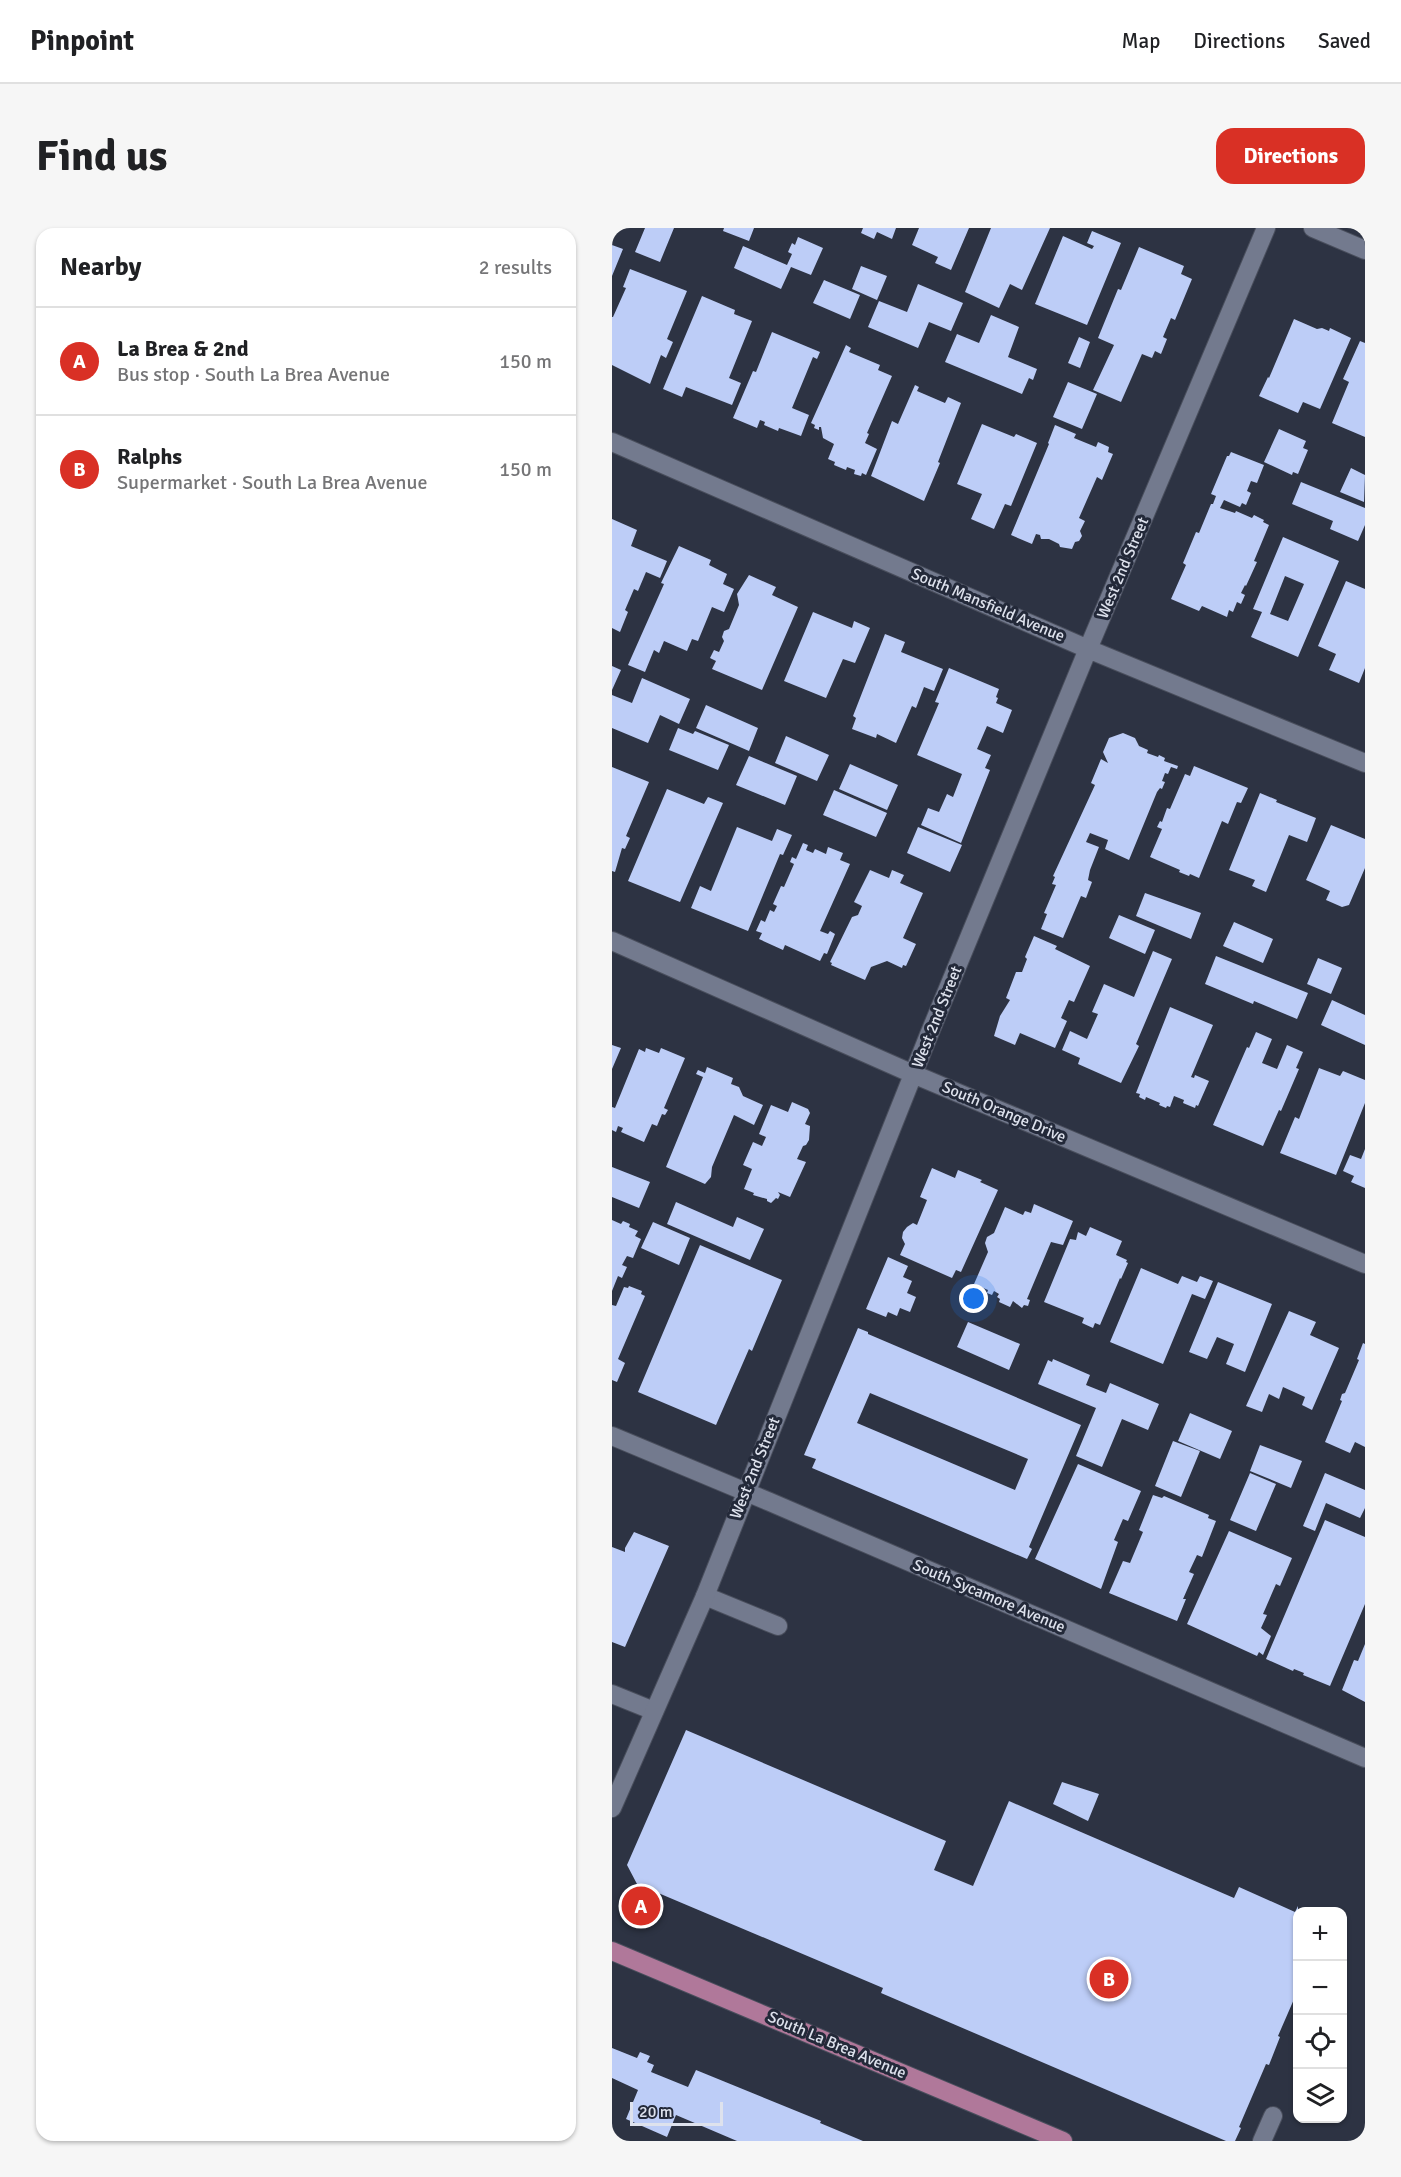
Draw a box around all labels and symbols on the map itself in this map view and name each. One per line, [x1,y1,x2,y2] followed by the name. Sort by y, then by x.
[1093,514,1153,622] street label: West 2nd Street
[908,564,1068,646] street label: South Mansfield Avenue
[907,963,967,1071] street label: West 2nd Street
[939,1077,1069,1147] street label: South Orange Drive
[959,1284,988,1313] your location
[725,1414,785,1522] street label: West 2nd Street
[910,1555,1068,1637] street label: South Sycamore Avenue
[621,1884,660,1928] pin: A
[1090,1956,1128,2002] pin: B
[765,2007,909,2083] street label: South La Brea Avenue
[630,2099,723,2126] scale bar

